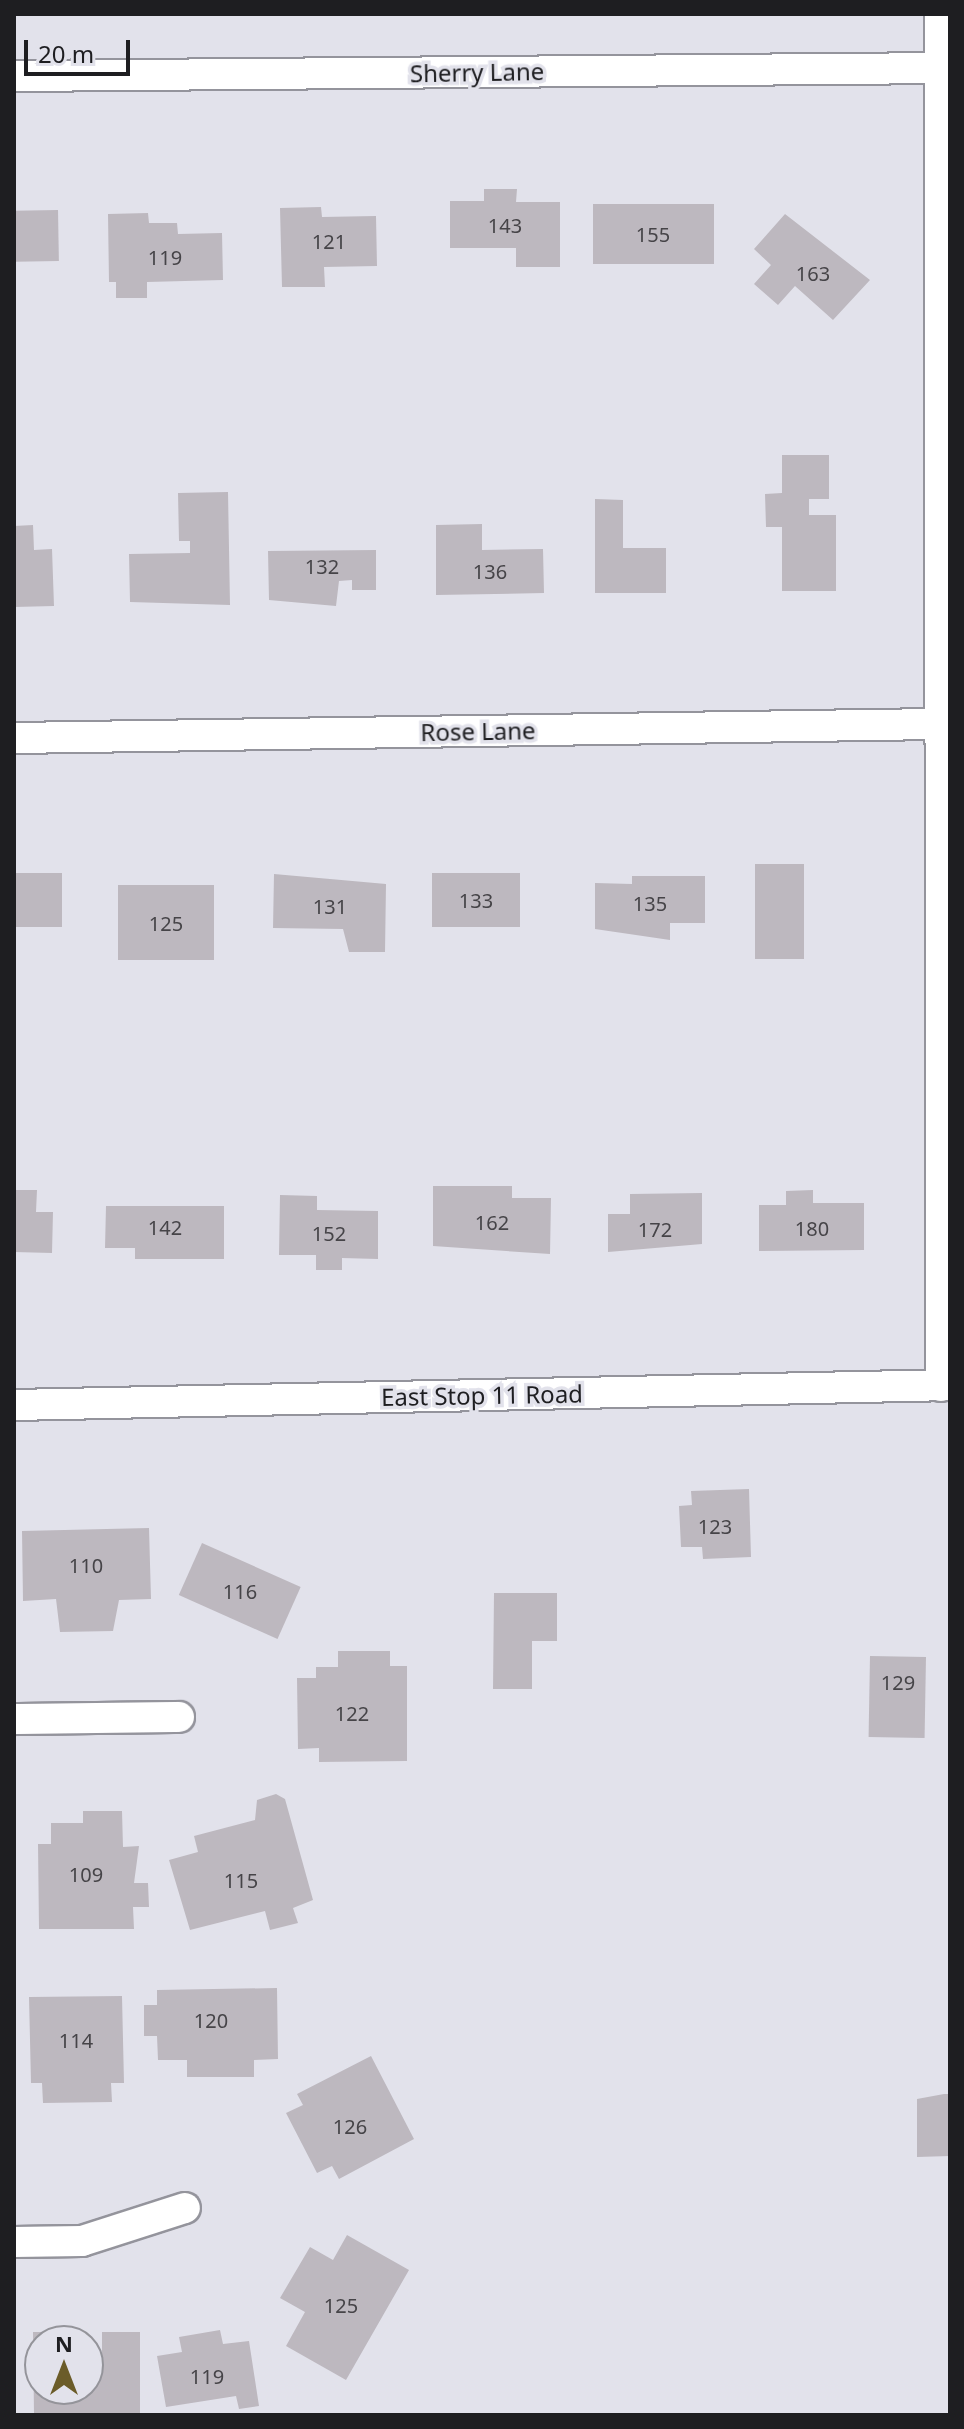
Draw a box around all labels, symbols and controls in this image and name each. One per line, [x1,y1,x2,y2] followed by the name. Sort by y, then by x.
[28,24,134,74] scale bar
[38,37,94,70] text: 20 m
[410,56,544,88] street label: Sherry Lane
[488,213,522,237] house number: 143
[636,222,670,246] house number: 155
[312,229,346,253] house number: 121
[148,245,182,269] house number: 119
[796,261,830,285] house number: 163
[305,554,339,578] house number: 132
[473,559,507,583] house number: 136
[420,716,536,746] street label: Rose Lane
[459,888,493,912] house number: 133
[633,891,667,915] house number: 135
[313,894,347,918] house number: 131
[149,911,183,935] house number: 125
[475,1210,509,1234] house number: 162
[148,1215,182,1239] house number: 142
[795,1216,829,1240] house number: 180
[638,1217,672,1241] house number: 172
[312,1221,346,1245] house number: 152
[381,1379,583,1411] street label: East Stop 11 Road
[698,1514,732,1538] house number: 123
[69,1553,103,1577] house number: 110
[223,1579,257,1603] house number: 116
[881,1670,915,1694] house number: 129
[335,1701,369,1725] house number: 122
[69,1862,103,1886] house number: 109
[224,1868,258,1892] house number: 115
[194,2008,228,2032] house number: 120
[59,2028,93,2052] house number: 114
[333,2114,367,2138] house number: 126
[324,2293,358,2317] house number: 125
[24,2325,104,2405] north arrow
[55,2328,73,2358] text: N
[190,2364,224,2388] house number: 119

